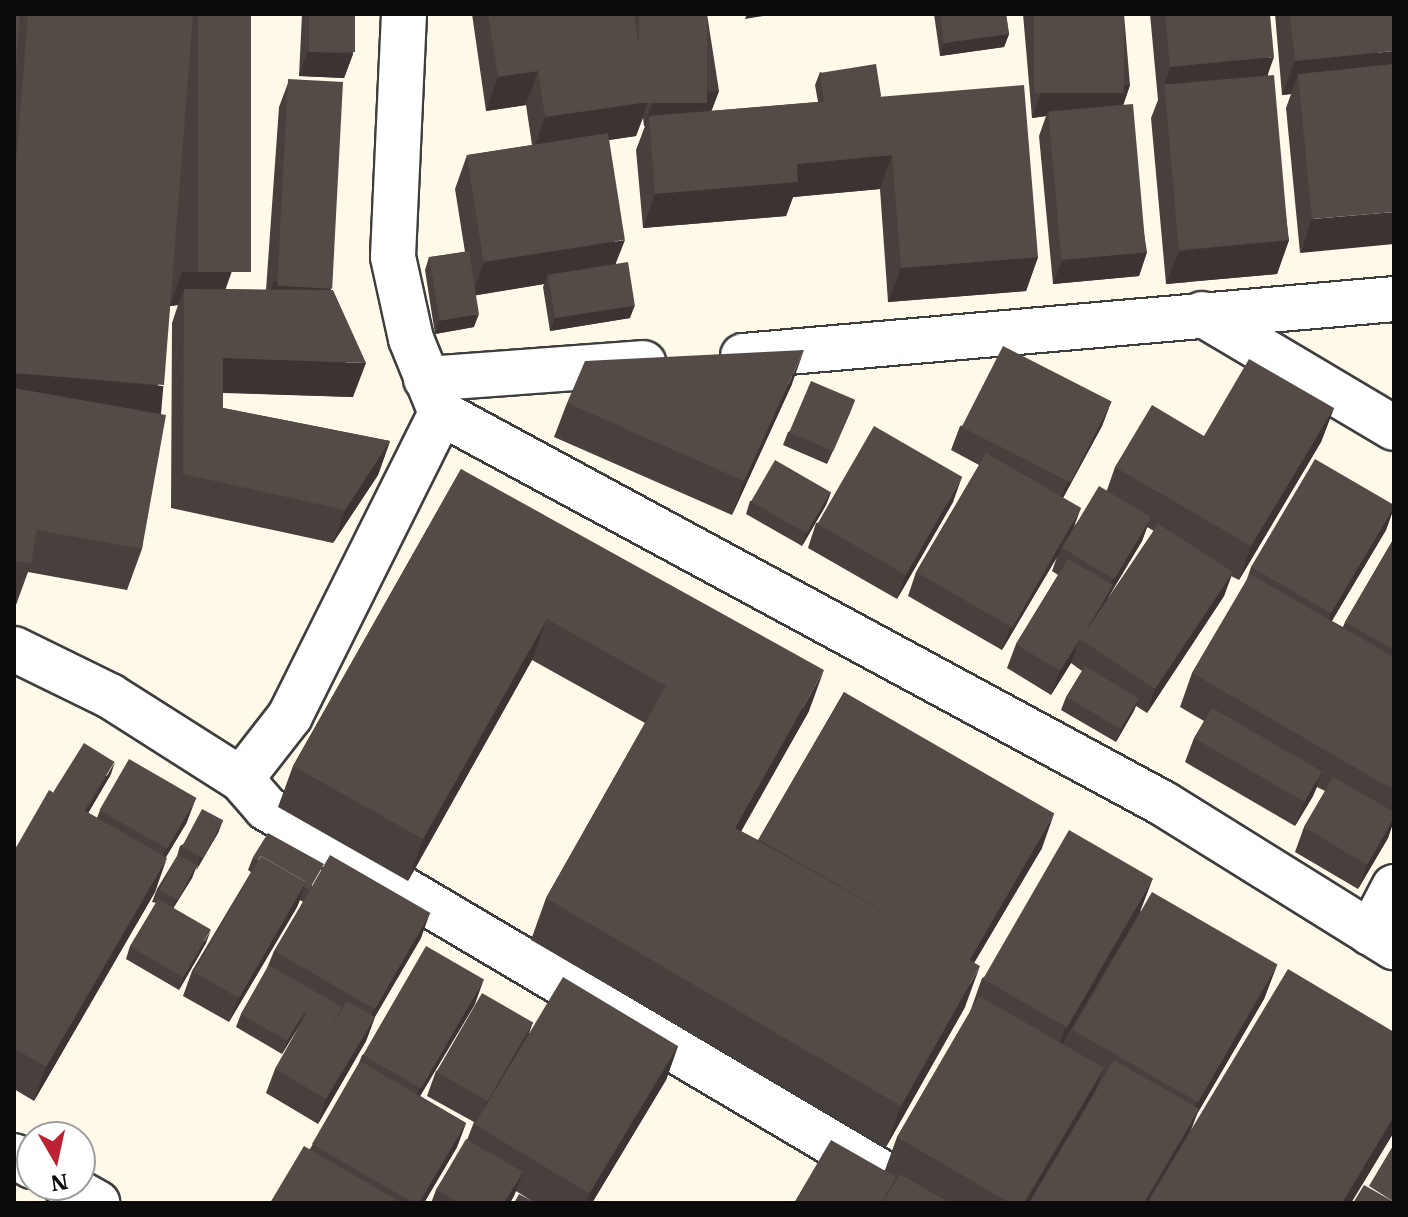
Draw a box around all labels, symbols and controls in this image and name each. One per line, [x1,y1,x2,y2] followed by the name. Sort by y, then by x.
[16,1121,96,1201] north arrow
[49,1168,70,1199] text: N

